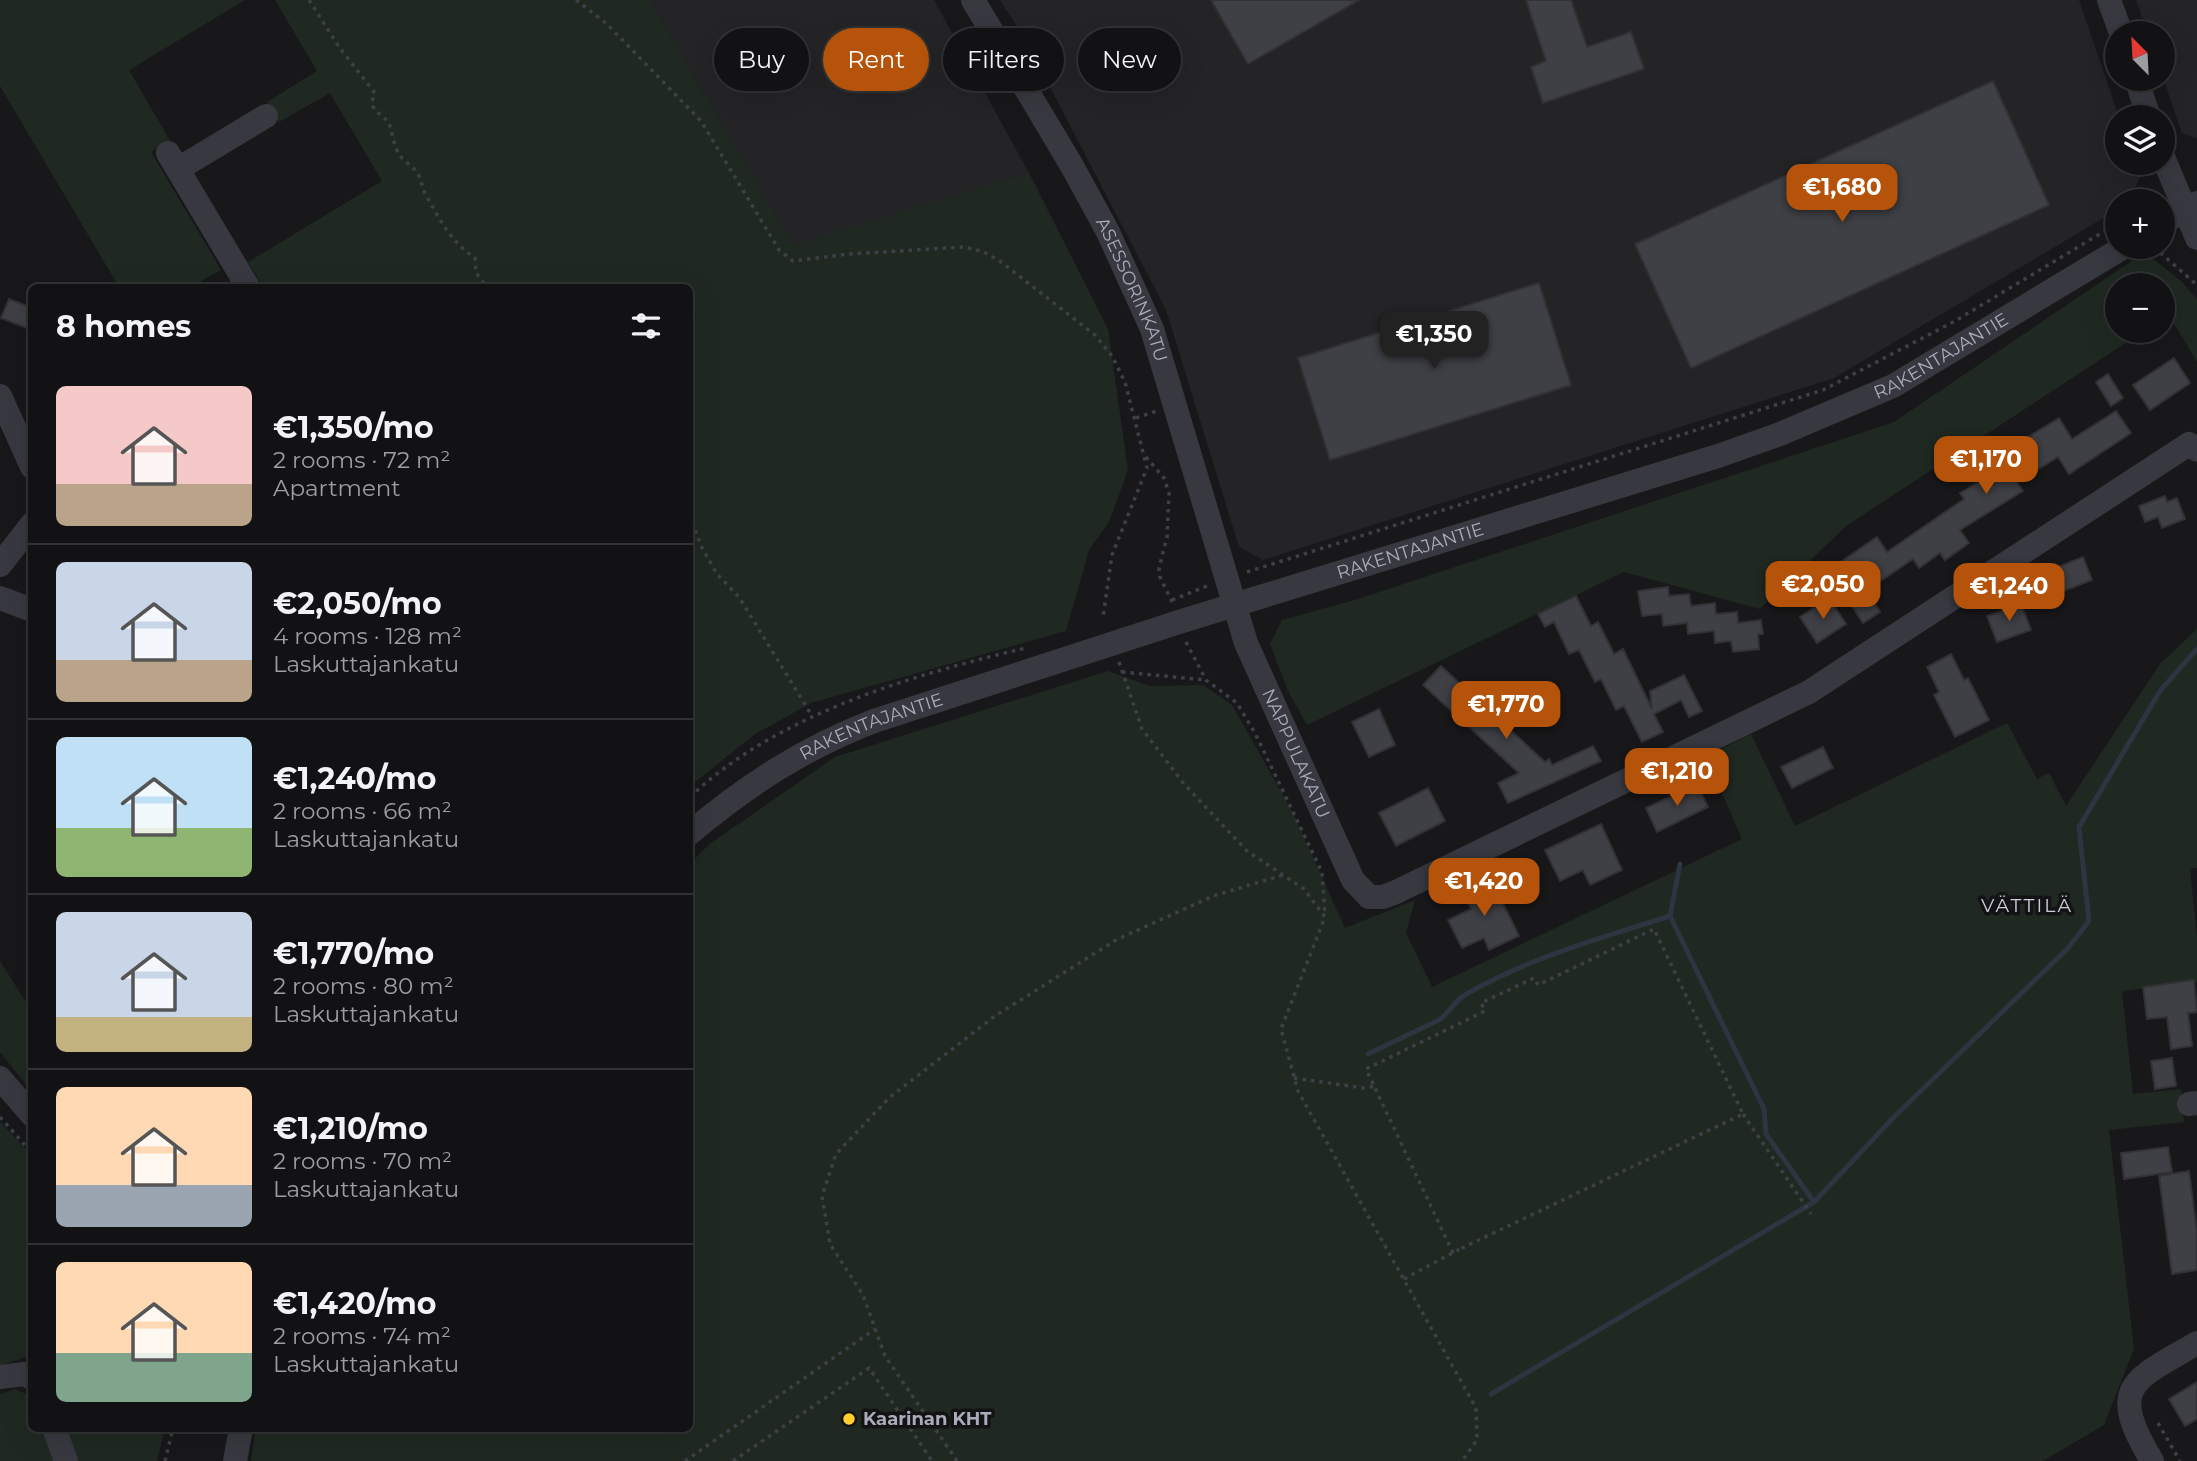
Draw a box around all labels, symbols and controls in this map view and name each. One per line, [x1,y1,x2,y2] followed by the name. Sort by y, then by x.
[2105,21,2175,91] north arrow
[2105,21,2175,343] map controls
[714,28,809,91] chip: Buy
[823,28,929,91] chip: Rent
[943,28,1064,91] chip: Filters
[1078,28,1181,91] chip: New
[2105,105,2175,175] button: layers
[1785,164,1899,224] pin: €1,680
[1802,173,1882,201] text: €1,680
[2105,189,2175,259] button: +
[1091,213,1172,364] street label: ASESSORINKATU
[2105,273,2175,343] button: −
[627,307,665,345] icon: filters
[56,308,191,345] text: 8 homes
[1870,308,2012,404] street label: RAKENTAJANTIE
[1377,312,1491,371] pin: €1,350
[1396,320,1472,348] text: €1,350
[273,409,434,446] text: €1,350/mo
[112,414,196,498] icon: home
[1929,436,2043,496] pin: €1,170
[1950,445,2022,473] text: €1,170
[273,446,450,474] text: 2 rooms · 72 m²
[273,474,401,502] text: Apartment
[1334,518,1486,584] street label: RAKENTAJANTIE
[1766,562,1880,621] pin: €2,050
[1952,564,2066,623] pin: €1,240
[1781,570,1865,598] text: €2,050
[1970,572,2048,600] text: €1,240
[273,585,442,622] text: €2,050/mo
[112,590,196,674] icon: home
[273,622,462,650] text: 4 rooms · 128 m²
[273,650,459,678] text: Laskuttajankatu
[1449,682,1563,741] pin: €1,770
[1257,685,1335,822] street label: NAPPULAKATU
[796,688,946,765] street label: RAKENTAJANTIE
[1467,690,1545,718] text: €1,770
[1620,748,1734,808] pin: €1,210
[1641,757,1713,785] text: €1,210
[273,760,436,797] text: €1,240/mo
[112,765,196,849] icon: home
[273,797,452,825] text: 2 rooms · 66 m²
[273,825,459,853] text: Laskuttajankatu
[1427,858,1541,918] pin: €1,420
[1445,867,1523,895] text: €1,420
[1981,894,2073,917] district label: VÄTTILÄ
[273,935,434,972] text: €1,770/mo
[112,940,196,1024] icon: home
[273,972,454,1000] text: 2 rooms · 80 m²
[273,1000,459,1028] text: Laskuttajankatu
[273,1110,428,1147] text: €1,210/mo
[112,1115,196,1199] icon: home
[273,1147,452,1175] text: 2 rooms · 70 m²
[273,1175,459,1203] text: Laskuttajankatu
[273,1285,436,1322] text: €1,420/mo
[112,1290,196,1374] icon: home
[273,1322,451,1350] text: 2 rooms · 74 m²
[273,1350,459,1378] text: Laskuttajankatu
[863,1408,992,1430] place label: Kaarinan KHT
[841,1411,857,1427] marker: Kaarinan KHT

